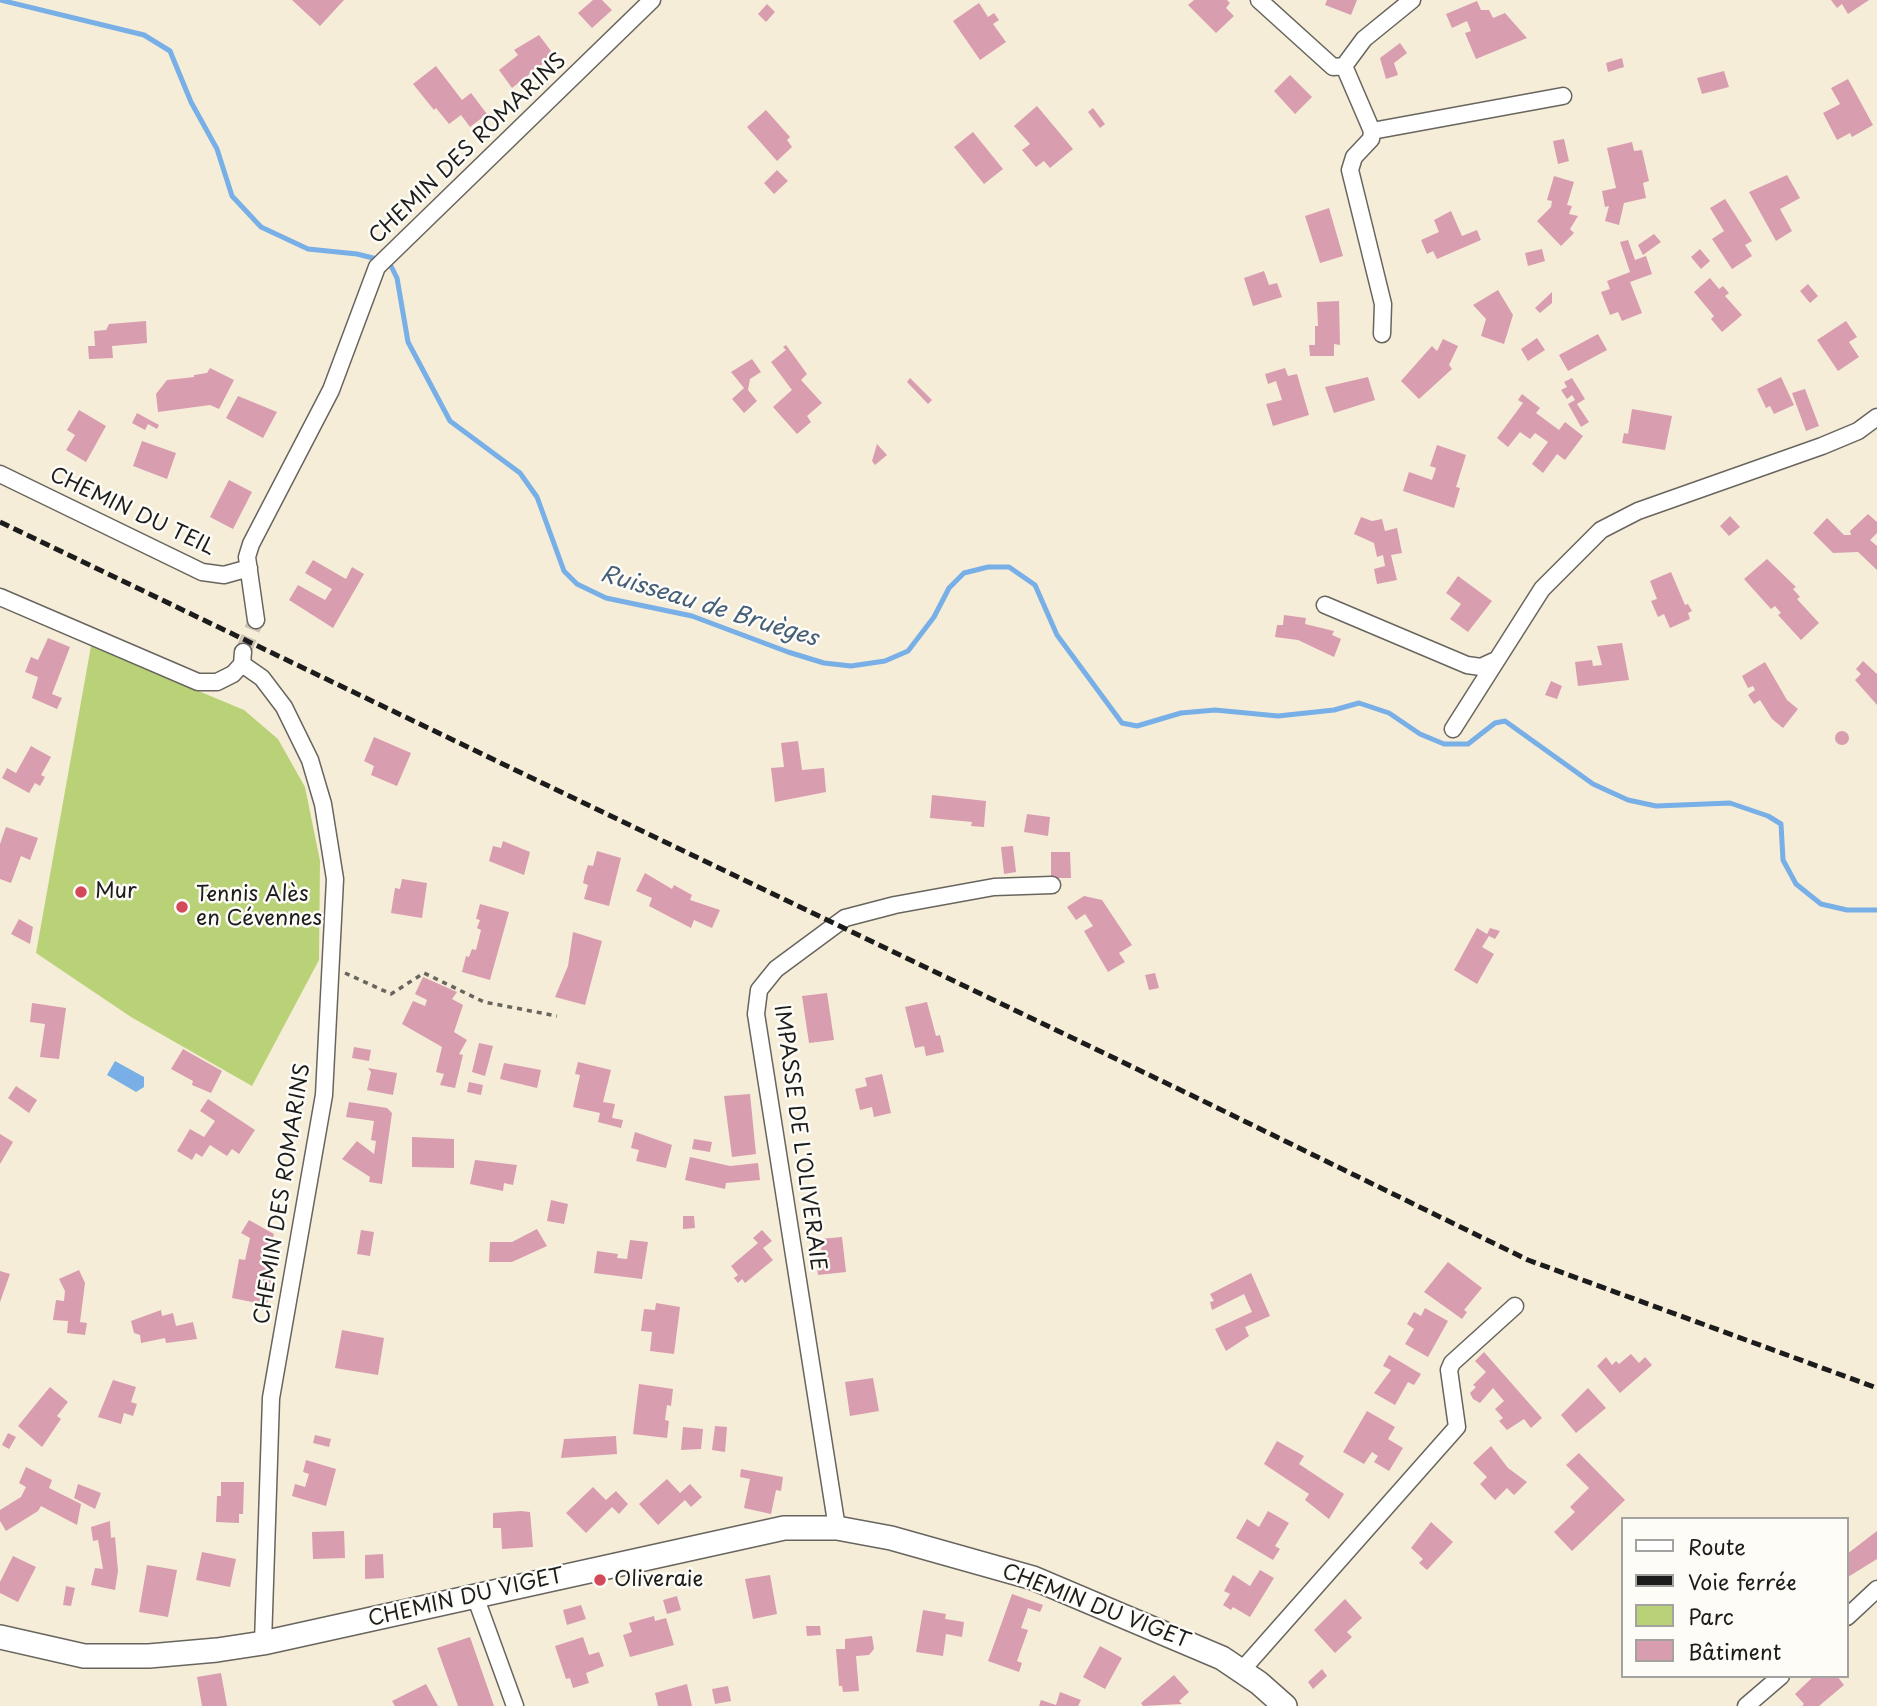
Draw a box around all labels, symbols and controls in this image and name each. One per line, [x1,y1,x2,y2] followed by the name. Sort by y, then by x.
[364,48,572,250] street label: CHEMIN DES ROMARINS
[45,463,219,561] street label: CHEMIN DU TEIL
[597,561,821,653] water label: Ruisseau de Bruèges
[95,879,137,905] place label: Mur
[196,882,322,932] place label: Tennis Alès en Cévennes
[73,884,89,900] marker: Mur
[174,899,190,915] marker: Tennis Alès en Cévennes
[768,1003,830,1273] street label: IMPASSE DE L'OLIVERAIE
[250,1062,316,1326] street label: CHEMIN DES ROMARINS
[1622,1517,1849,1678] legend
[1688,1530,1746,1562] text: Route
[998,1559,1194,1655] street label: CHEMIN DU VIGET
[366,1563,566,1633] street label: CHEMIN DU VIGET
[1688,1565,1797,1597] text: Voie ferrée
[614,1567,703,1593] place label: Oliveraie
[592,1572,608,1588] marker: Oliveraie
[1688,1600,1734,1632] text: Parc
[1688,1635,1781,1667] text: Bâtiment

